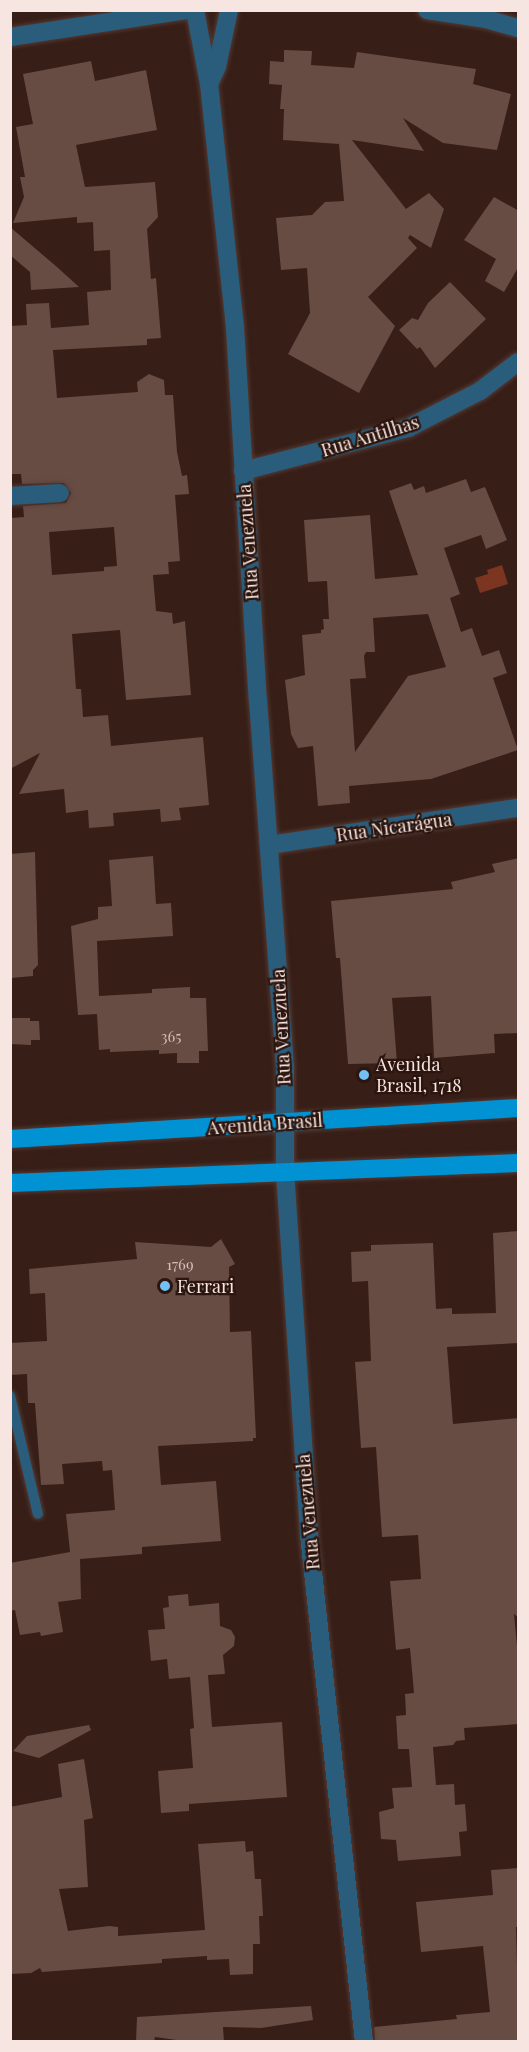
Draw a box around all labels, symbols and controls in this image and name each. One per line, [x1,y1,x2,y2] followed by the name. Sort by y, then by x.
[318,411,422,461] street label: Rua Antilhas
[233,483,263,601] street label: Rua Venezuela
[335,808,453,846] street label: Rua Nicarágua
[267,968,295,1086] street label: Rua Venezuela
[161,1028,181,1046] house number: 365
[376,1054,462,1096] place label: Avenida Brasil, 1718
[357,1068,371,1082] marker: Avenida Brasil, 1718
[207,1109,323,1139] street label: Avenida Brasil
[166,1256,194,1274] house number: 1769
[177,1275,234,1297] place label: Ferrari
[158,1279,172,1293] marker: Ferrari
[292,1453,324,1571] street label: Rua Venezuela

